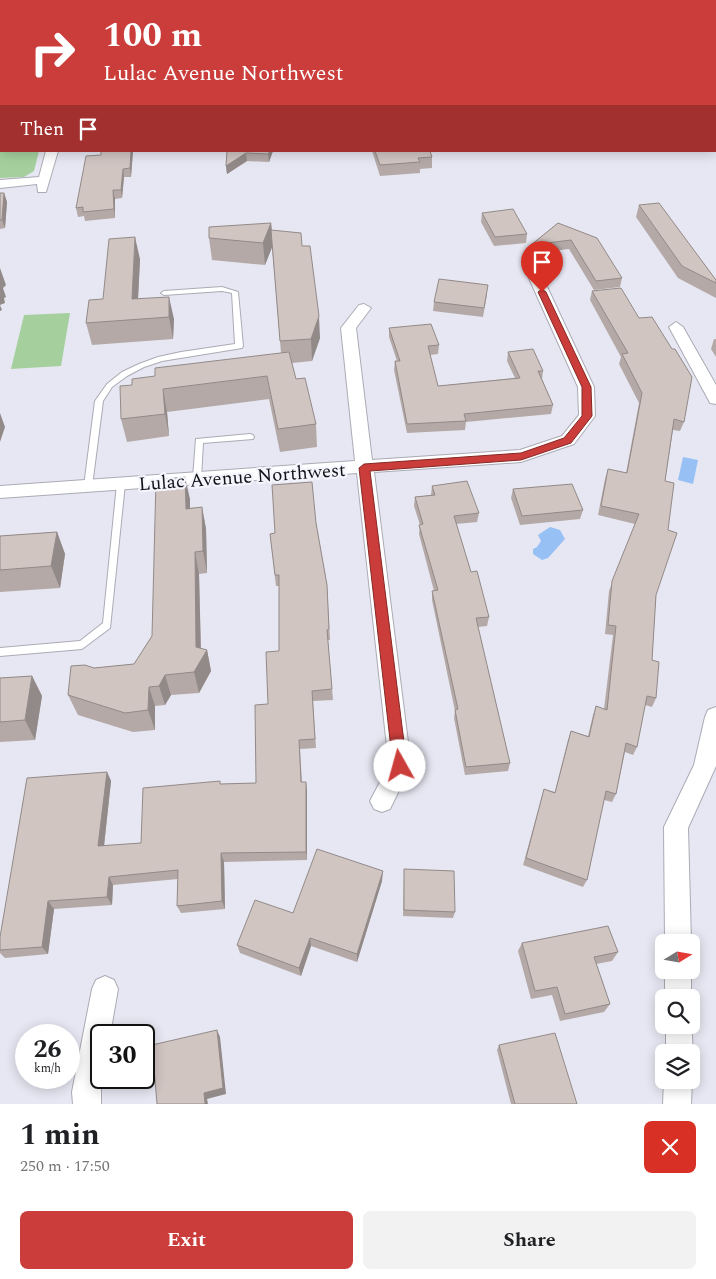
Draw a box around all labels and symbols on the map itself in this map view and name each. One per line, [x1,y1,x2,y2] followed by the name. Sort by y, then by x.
[521,241,563,292] pin
[137,456,347,499] street label: Lulac Avenue Northwest
[373,739,425,791] position arrow
[655,934,700,979] north arrow
[90,1024,155,1089] speed limit sign: 30

